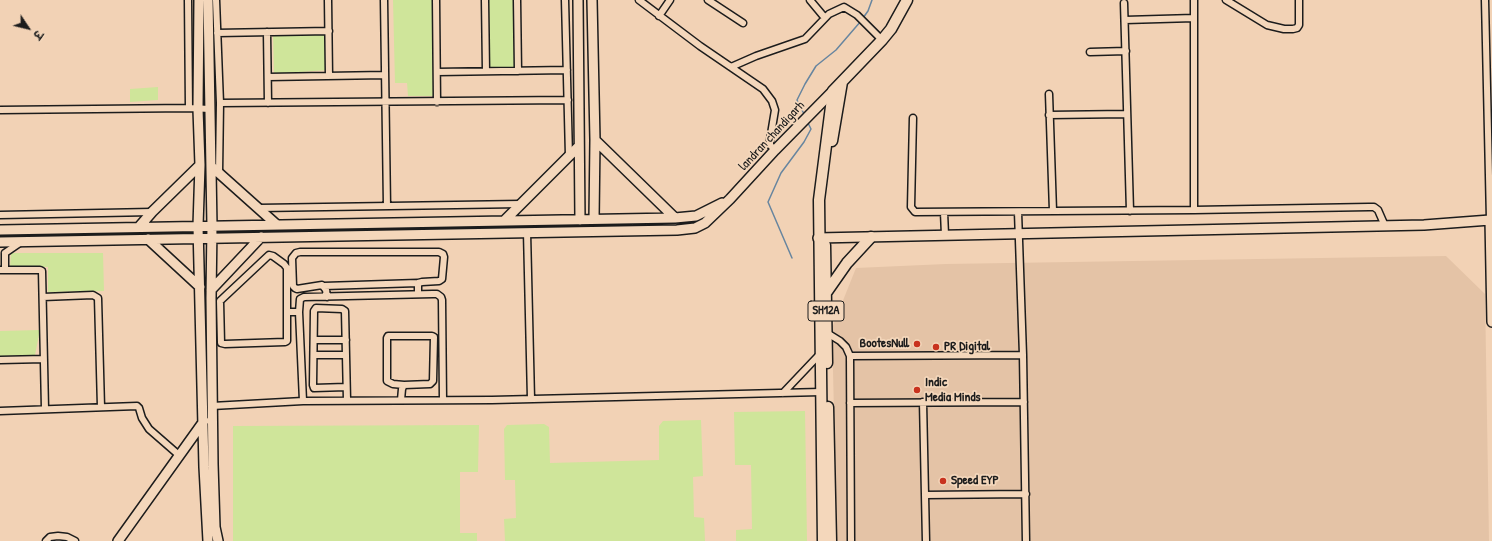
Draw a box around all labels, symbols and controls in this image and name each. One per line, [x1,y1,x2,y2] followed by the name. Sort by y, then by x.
[8,8,48,48] north arrow
[30,28,46,42] text: उ
[736,98,808,174] street label: landran chandigarh
[808,301,844,321] road number: SH12A
[860,336,909,352] place label: BootesNull
[912,339,922,349] marker: BootesNull
[944,339,990,355] place label: PR Digital
[931,342,941,352] marker: PR Digital
[925,375,981,406] place label: Indic Media Minds
[912,385,922,395] marker: Indic Media Minds
[951,473,999,489] place label: Speed EYP
[938,476,948,486] marker: Speed EYP

